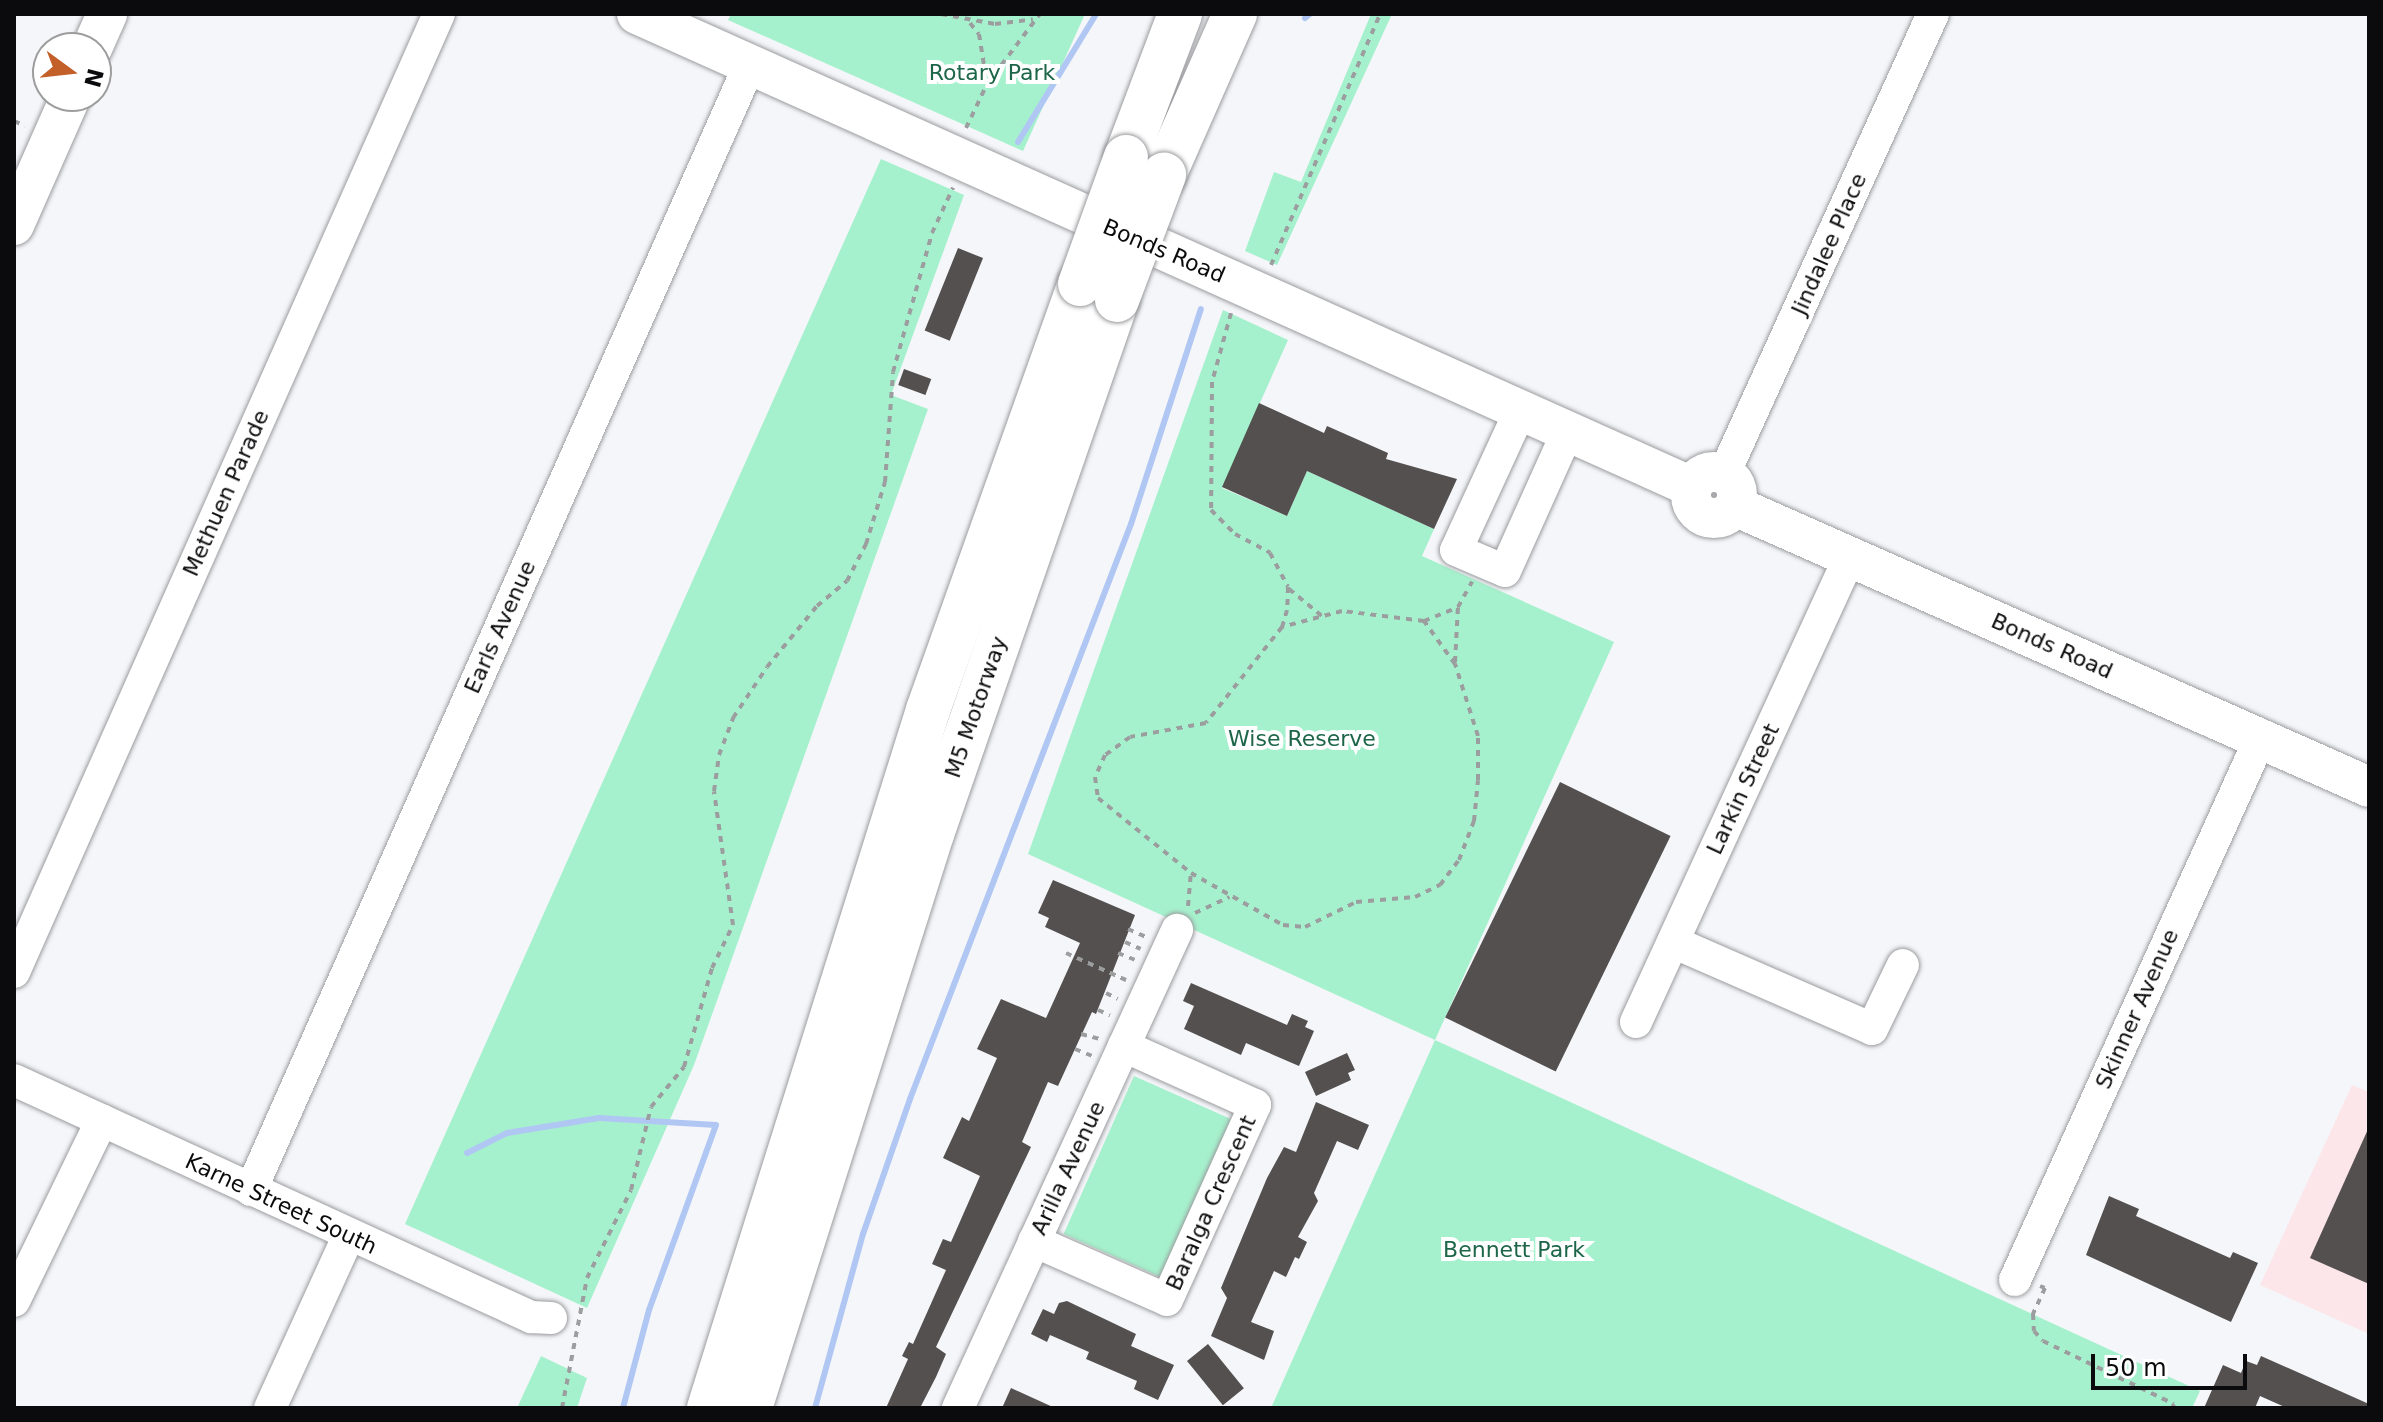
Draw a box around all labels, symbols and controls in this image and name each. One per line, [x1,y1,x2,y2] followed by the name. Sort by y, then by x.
[32,32,112,112] north arrow
[929,60,1055,86] park label: Rotary Park
[79,66,108,90] text: N
[1786,169,1872,319] street label: Jindalee Place
[1099,213,1229,289] street label: Bonds Road
[177,406,275,580] street label: Methuen Parade
[459,556,541,698] street label: Earls Avenue
[1987,607,2117,685] street label: Bonds Road
[939,633,1013,781] street label: M5 Motorway
[1701,719,1785,859] street label: Larkin Street
[1228,726,1376,752] park label: Wise Reserve
[2090,925,2184,1093] street label: Skinner Avenue
[1025,1097,1111,1239] street label: Arilla Avenue
[1161,1111,1261,1295] street label: Baralga Crescent
[181,1148,381,1260] street label: Karne Street South
[1443,1237,1585,1263] park label: Bennett Park
[2095,1338,2251,1388] scale bar
[2105,1354,2167,1382] text: 50 m

